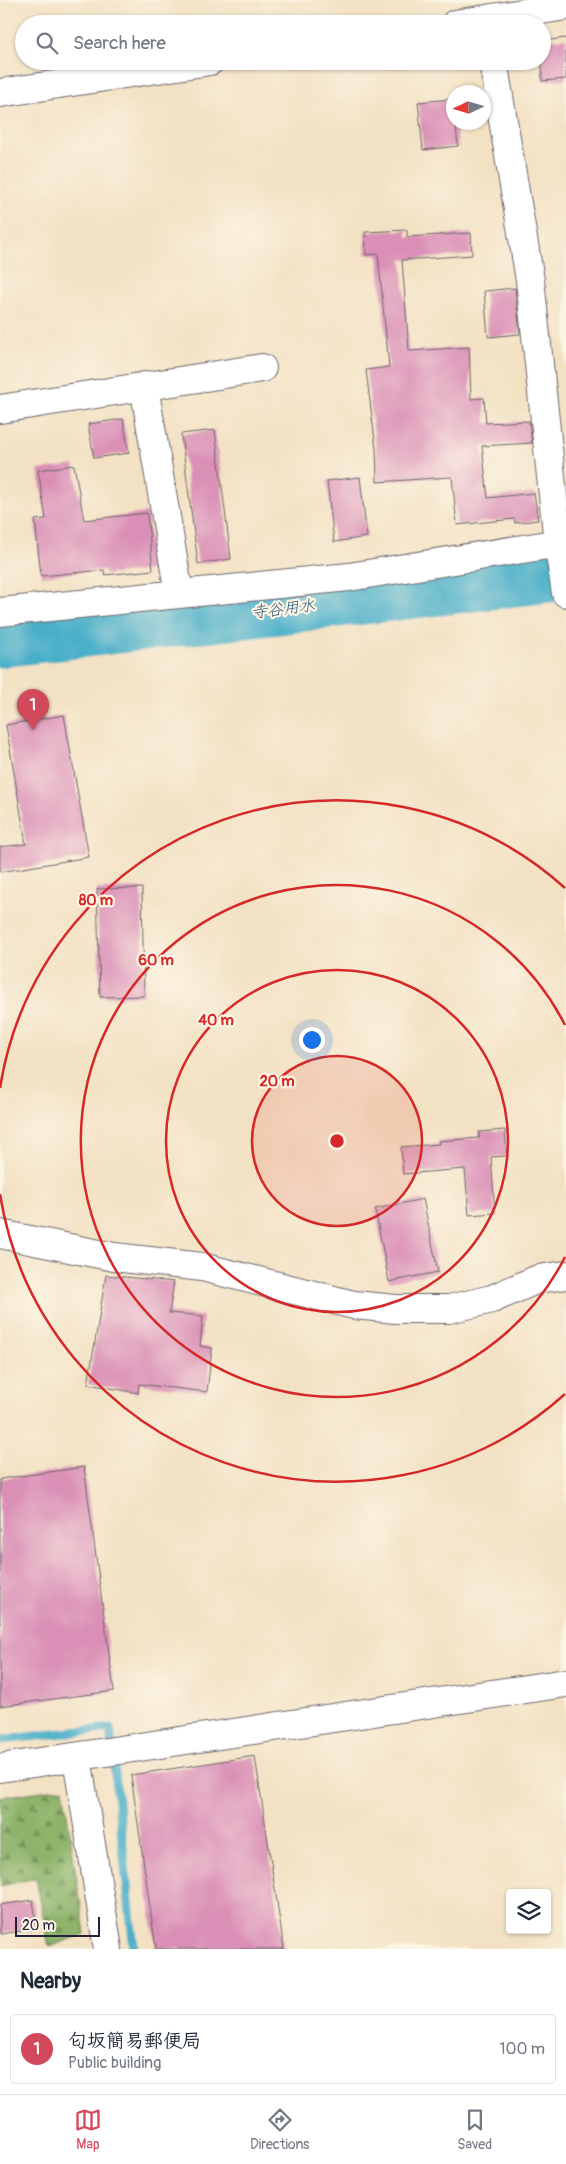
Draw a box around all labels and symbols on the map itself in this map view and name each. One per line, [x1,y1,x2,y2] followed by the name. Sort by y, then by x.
[446,85,491,130] north arrow
[250,595,316,623] water label: 寺谷用水
[17,689,49,730] pin: 1
[79,891,113,910] text: 80 m
[138,951,174,970] text: 60 m
[198,1011,234,1030] text: 40 m
[299,1027,325,1053] your location
[259,1072,295,1091] text: 20 m
[328,1132,346,1150] centre of rings
[15,1914,100,1937] scale bar

